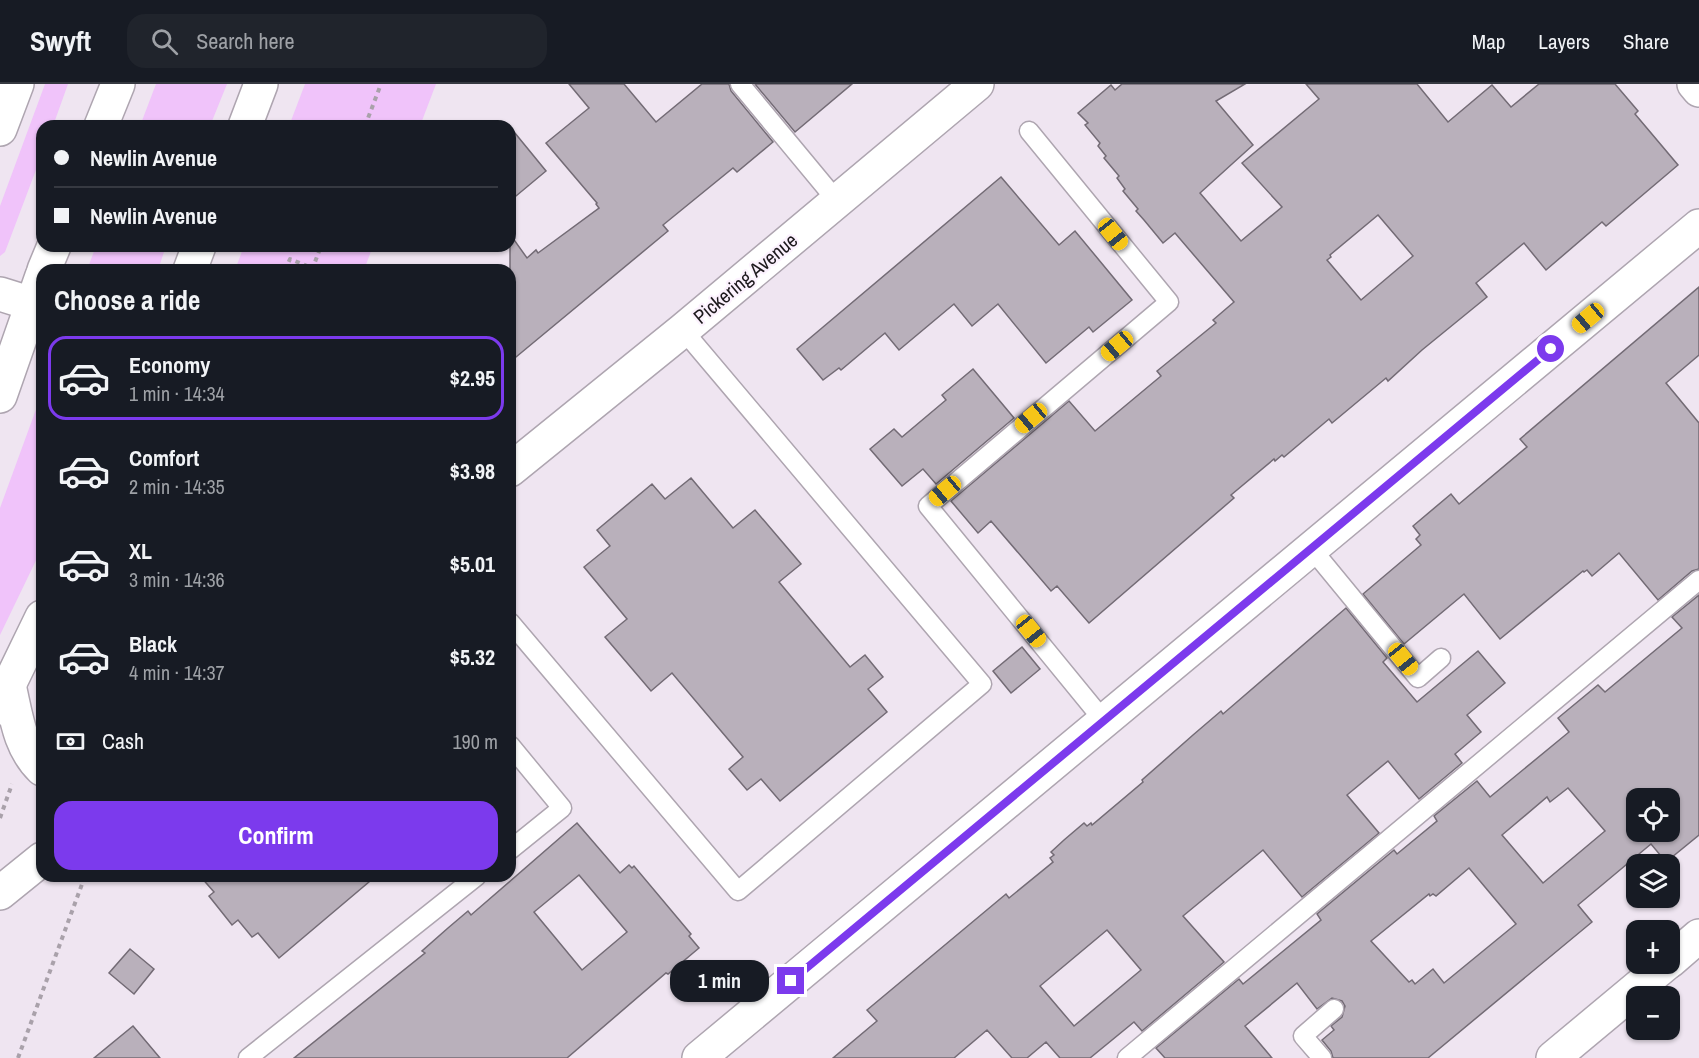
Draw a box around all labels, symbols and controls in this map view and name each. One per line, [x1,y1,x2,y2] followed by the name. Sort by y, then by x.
[127,14,547,68] search box
[30,22,91,60] text: Swyft
[148,25,181,58] icon: search
[196,26,295,56] text: Search here
[1472,27,1505,56] text: Map
[1538,27,1590,56] text: Layers
[1623,27,1669,56] text: Share
[90,143,217,173] text: Newlin Avenue
[90,201,217,231] text: Newlin Avenue
[1095,214,1131,254] car
[687,226,803,330] street label: Pickering Avenue
[54,282,200,318] text: Choose a ride
[1568,300,1608,336] car
[1097,328,1137,364] car
[1537,335,1564,362] route start
[129,350,210,380] text: Economy
[57,351,111,405] icon: car
[450,363,495,393] text: $2.95
[129,380,225,407] text: 1 min · 14:34
[1011,400,1051,436] car
[129,443,199,473] text: Comfort
[57,444,111,498] icon: car
[450,456,495,486] text: $3.98
[129,473,225,500] text: 2 min · 14:35
[925,473,965,509] car
[129,536,152,566] text: XL
[57,537,111,591] icon: car
[450,549,495,579] text: $5.01
[129,566,225,593] text: 3 min · 14:36
[1013,611,1049,651] car
[129,629,177,659] text: Black
[57,630,111,684] icon: car
[1385,639,1421,679] car
[450,642,495,672] text: $5.32
[129,659,225,686] text: 4 min · 14:37
[54,725,87,758] icon: cash
[102,726,144,756] text: Cash
[452,728,498,755] text: 190 m
[1626,788,1680,1040] map controls
[1626,788,1680,842] button: locate
[54,801,498,870] button: Confirm
[1626,854,1680,908] button: layers
[1626,920,1680,974] button: +
[671,960,770,1002] callout: 1 min
[698,967,741,994] text: 1 min
[777,967,804,994] route end
[1626,986,1680,1040] button: −

